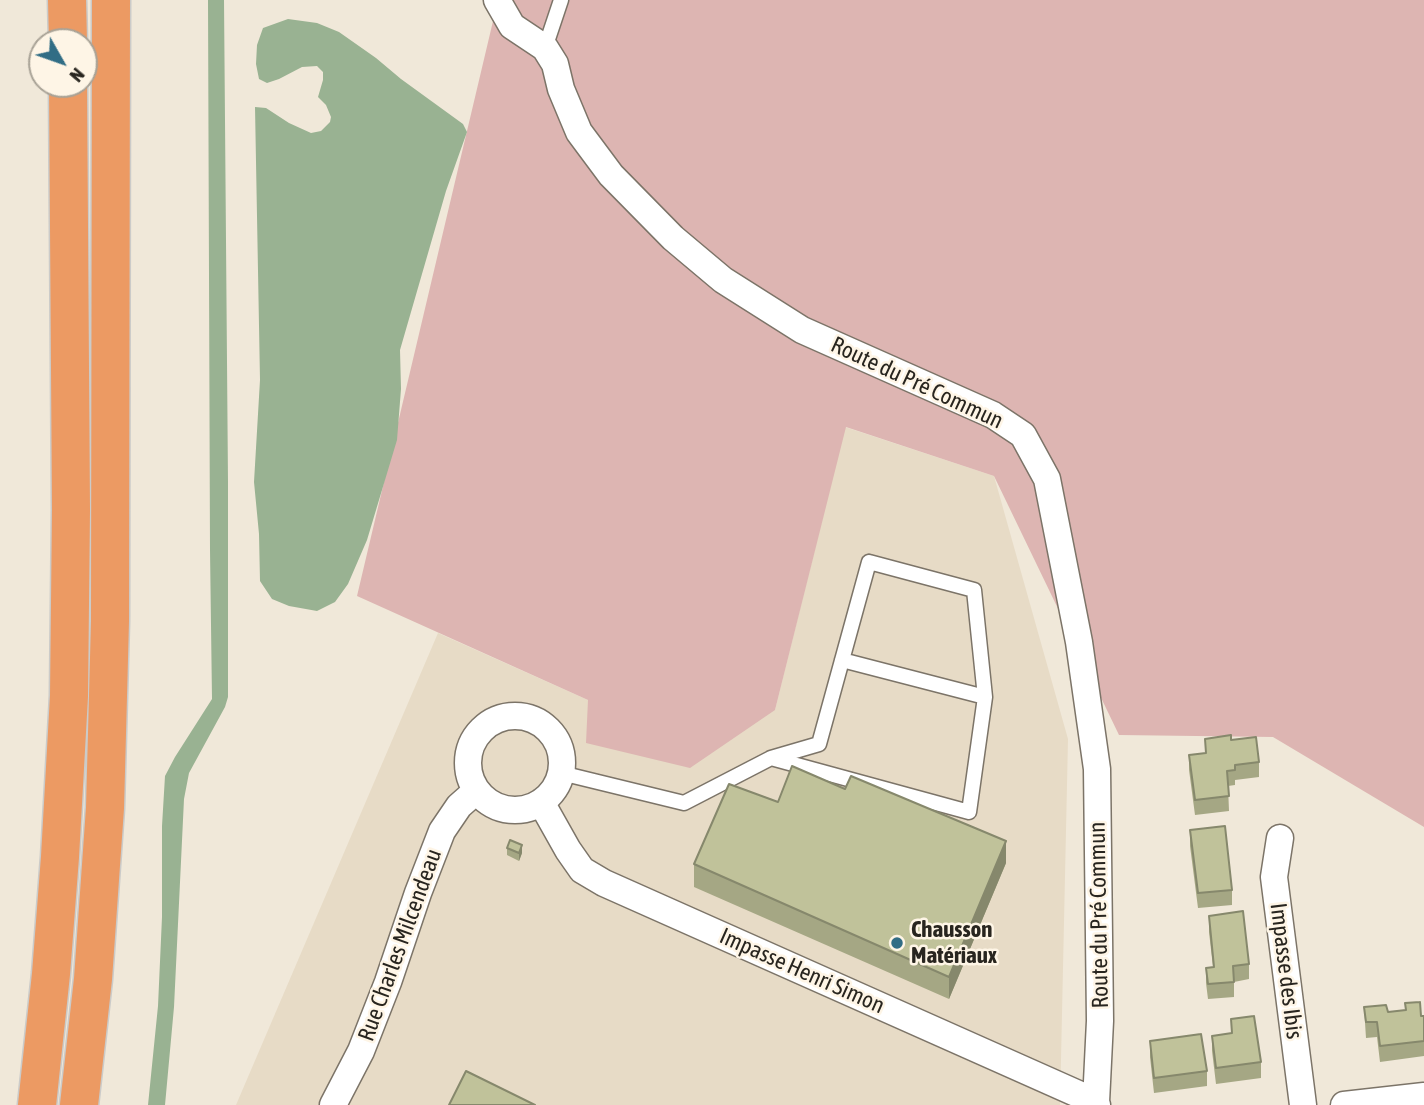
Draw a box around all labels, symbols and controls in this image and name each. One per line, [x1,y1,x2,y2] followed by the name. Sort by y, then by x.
[28,28,98,98] north arrow
[66,64,90,87] text: N
[827,331,1007,435] street label: Route du Pré Commun
[1084,821,1114,1009] street label: Route du Pré Commun
[352,845,448,1045] street label: Rue Charles Milcendeau
[1264,902,1308,1040] street label: Impasse des Ibis
[911,916,997,970] place label: Chausson Matériaux
[715,922,889,1020] street label: Impasse Henri Simon
[889,935,905,951] marker: Chausson Matériaux

